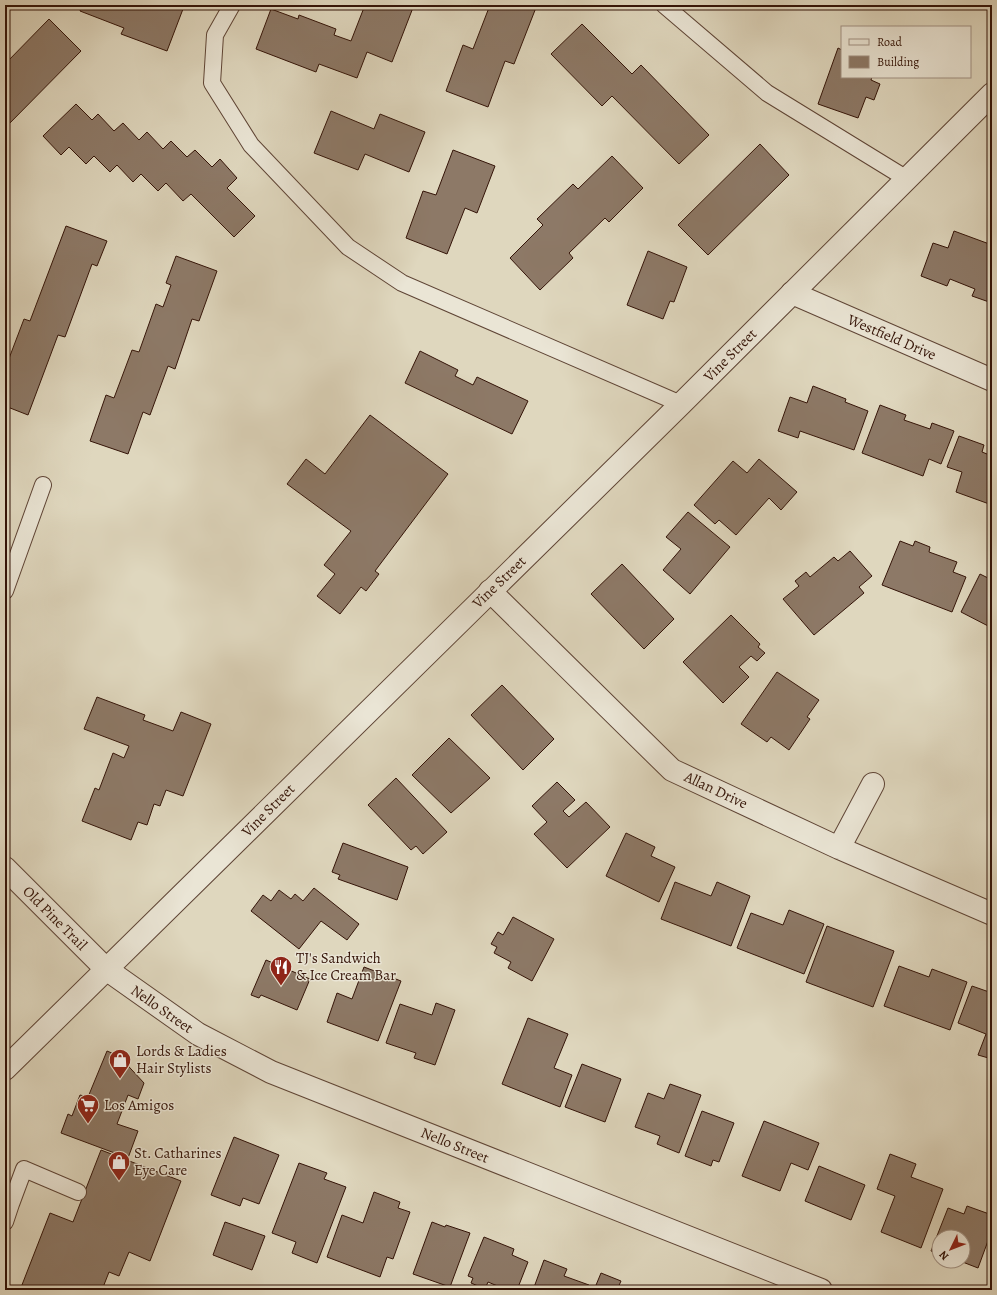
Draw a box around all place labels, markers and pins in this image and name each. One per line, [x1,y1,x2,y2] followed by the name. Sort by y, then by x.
[296,948,396,985] place label: TJ's Sandwich & Ice Cream Bar
[268,954,294,987] restaurant icon: TJ's Sandwich & Ice Cream Bar
[136,1041,227,1078] place label: Lords & Ladies Hair Stylists
[107,1047,133,1080] shop icon: Lords & Ladies Hair Stylists
[75,1092,101,1125] supermarket icon: Los Amigos
[104,1095,174,1115] place label: Los Amigos
[134,1143,221,1180] place label: St. Catharines Eye Care
[106,1149,132,1182] shop icon: St. Catharines Eye Care

